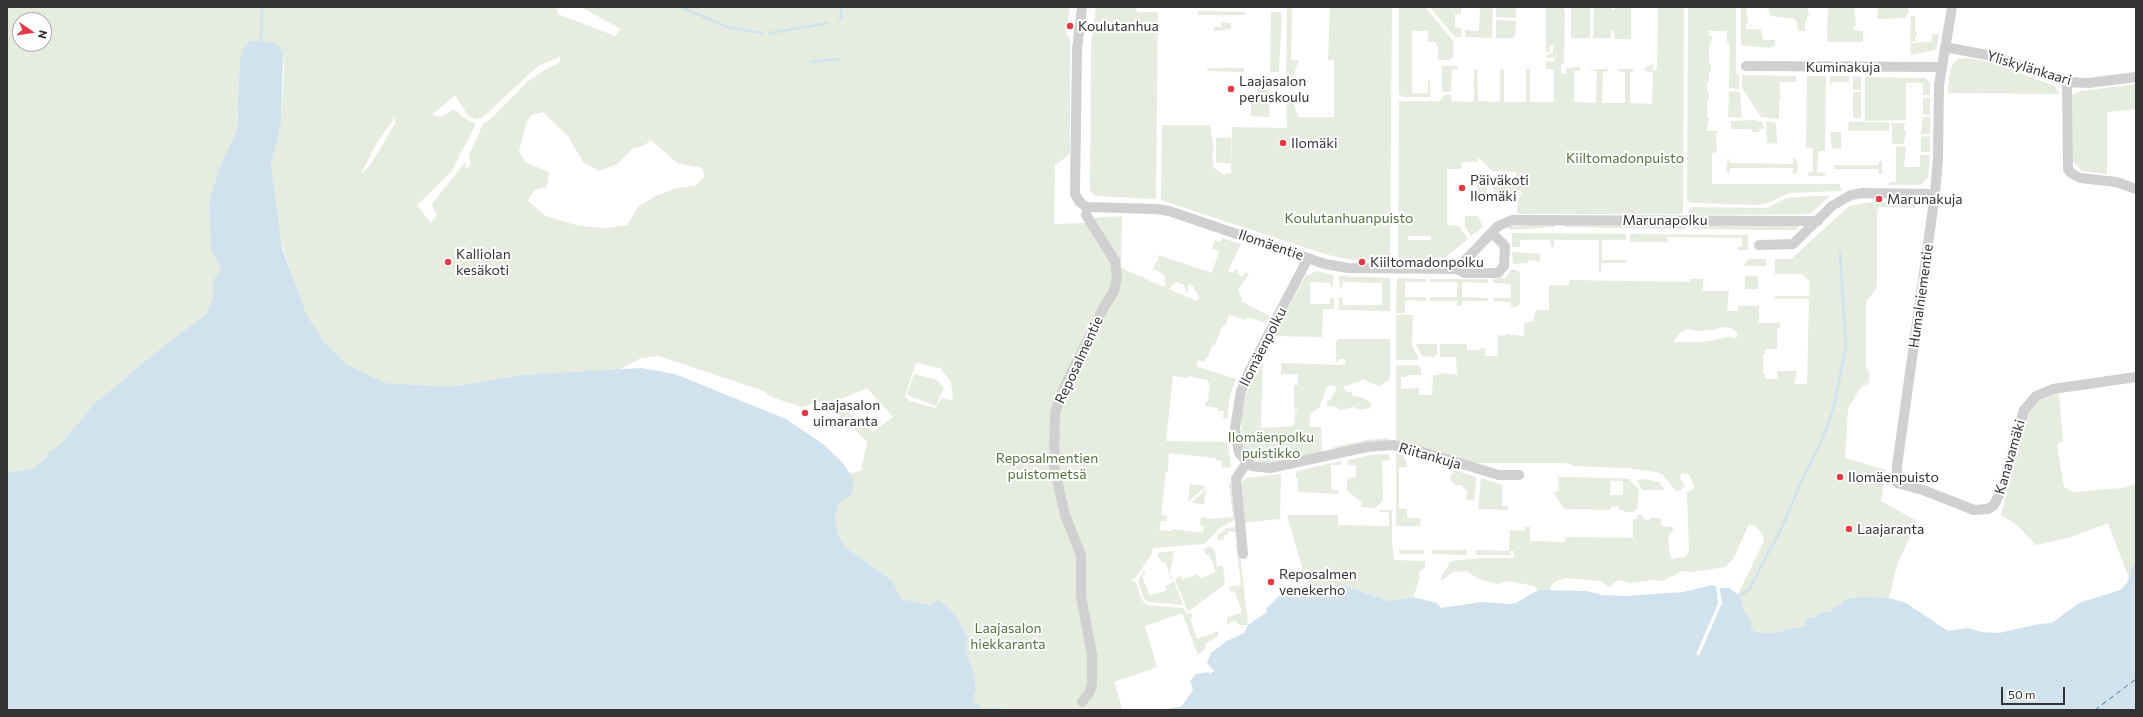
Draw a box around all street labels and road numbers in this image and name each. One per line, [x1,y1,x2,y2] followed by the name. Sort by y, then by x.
[1985,47,2073,89] street label: Yliskylänkaari
[1806,59,1880,75] street label: Kuminakuja
[1623,212,1707,228] street label: Marunapolku
[1236,226,1306,264] street label: Ilomäentie
[1905,243,1937,349] street label: Humalniementie
[1236,305,1290,389] street label: Ilomäenpolku
[1051,314,1107,406] street label: Reposalmentie
[1991,418,2029,496] street label: Kanavamäki
[1397,439,1463,473] street label: Riitankuja

